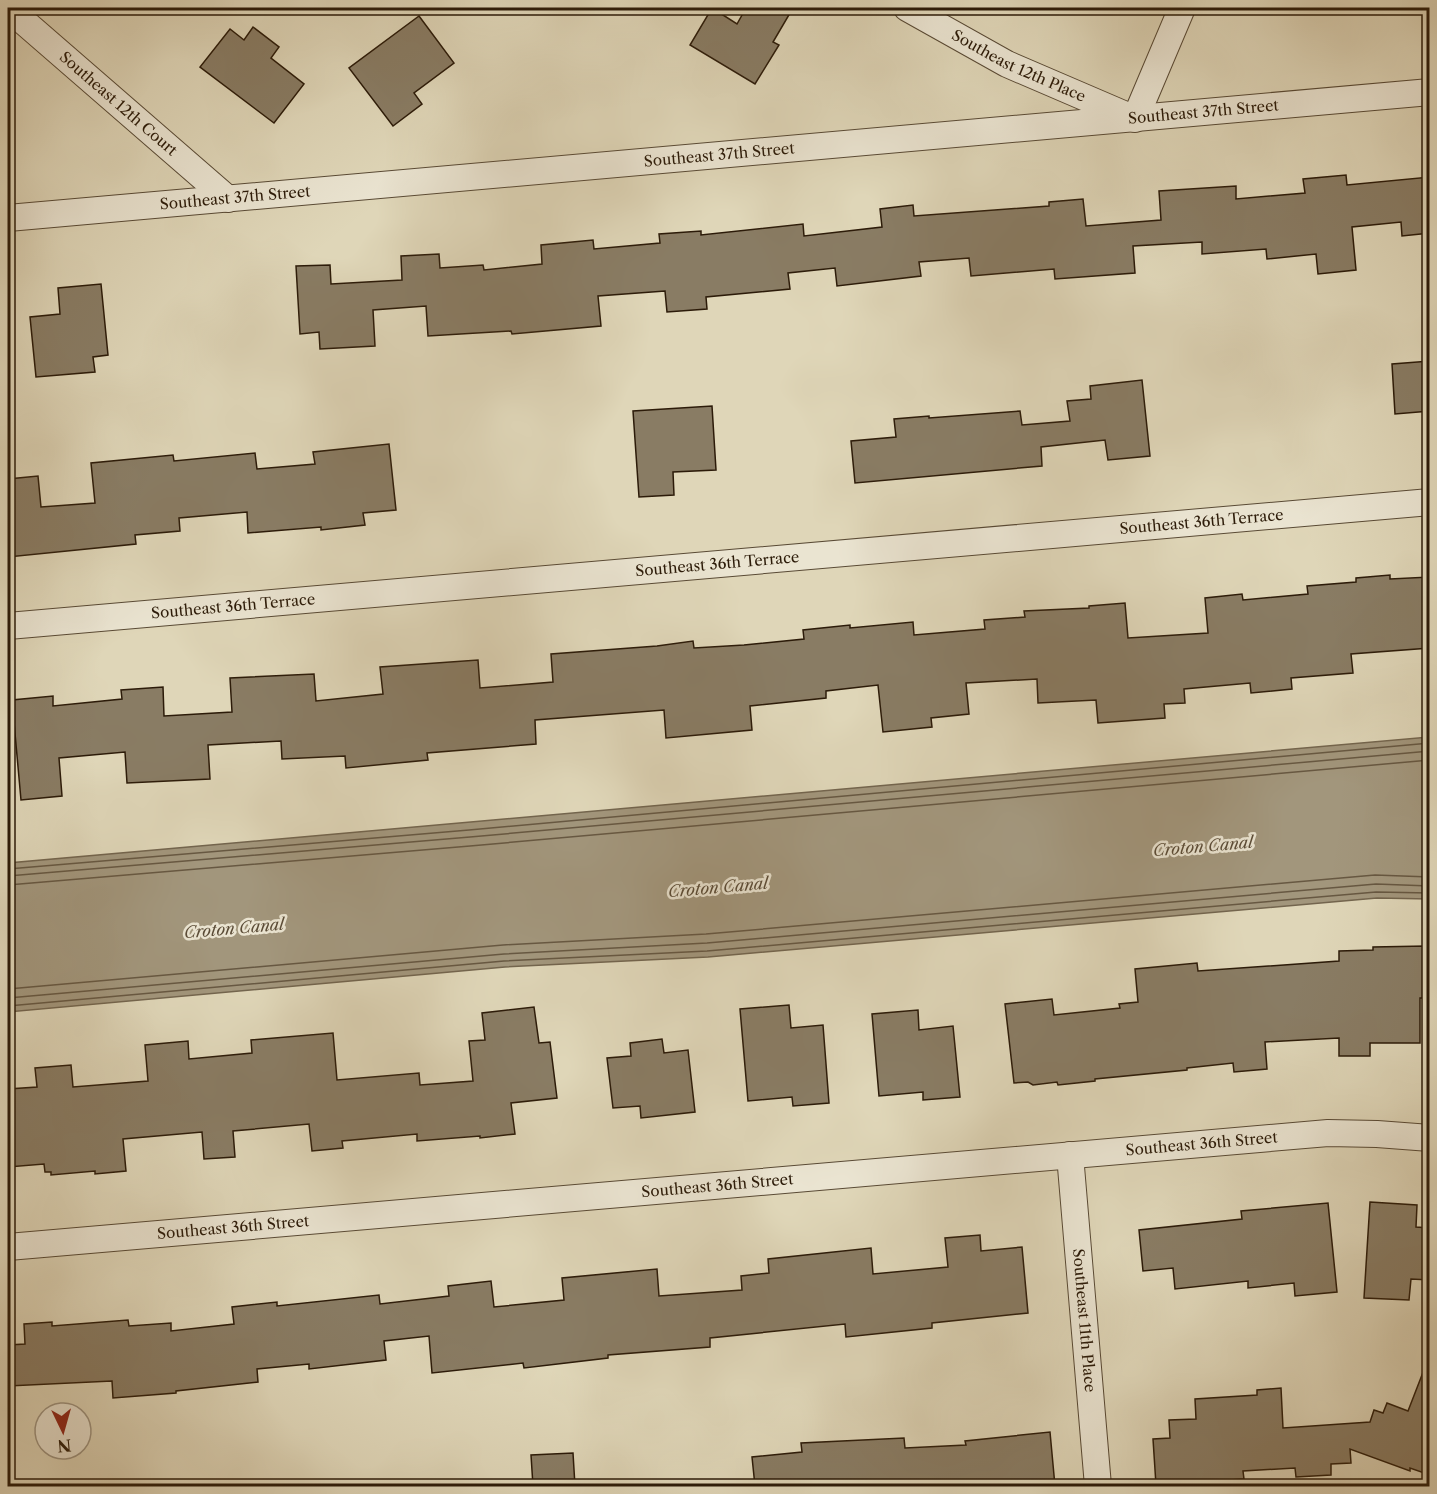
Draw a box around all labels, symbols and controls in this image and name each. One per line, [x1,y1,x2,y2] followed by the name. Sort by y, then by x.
[949,25,1089,106] street label: Southeast 12th Place
[56,47,182,160] street label: Southeast 12th Court
[1127,95,1280,128] street label: Southeast 37th Street
[643,138,796,171] street label: Southeast 37th Street
[159,181,312,214] street label: Southeast 37th Street
[1119,505,1284,538] street label: Southeast 36th Terrace
[634,547,800,580] street label: Southeast 36th Terrace
[150,589,316,622] street label: Southeast 36th Terrace
[1152,831,1256,860] water label: Croton Canal
[667,872,771,901] water label: Croton Canal
[183,913,287,942] water label: Croton Canal
[1125,1127,1279,1159] street label: Southeast 36th Street
[640,1169,795,1201] street label: Southeast 36th Street
[156,1211,311,1243] street label: Southeast 36th Street
[1069,1248,1100,1393] street label: Southeast 11th Place
[33,1401,93,1461] north arrow
[56,1435,72,1457] text: N

